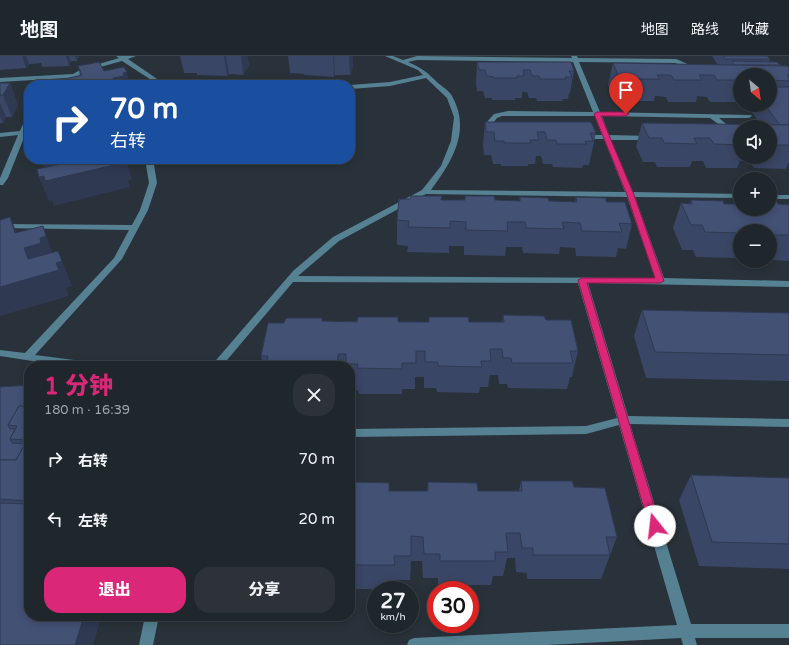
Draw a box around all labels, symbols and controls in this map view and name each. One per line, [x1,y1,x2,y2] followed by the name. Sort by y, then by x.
[20,19,58,41] text: 地图
[641,21,669,38] text: 地图
[691,21,719,38] text: 路线
[741,21,769,38] text: 收藏
[733,68,777,112] north arrow
[733,68,777,268] map controls
[609,73,643,114] pin
[615,79,637,101] icon: arrive
[110,92,178,126] text: 70 m
[44,96,96,148] icon: right
[733,120,777,164] button: sound
[110,130,146,152] text: 右转
[733,172,777,216] button: +
[733,224,777,268] button: −
[44,372,113,401] text: 1 分钟
[293,374,335,416] button: close
[44,402,130,418] text: 180 m · 16:39
[44,448,66,470] icon: right
[298,450,335,468] text: 70 m
[78,452,108,470] text: 右转
[634,505,676,547] position arrow
[44,508,66,530] icon: left
[298,510,335,528] text: 20 m
[78,512,108,530] text: 左转
[44,567,186,613] button: 退出
[194,567,335,613] button: 分享
[427,581,479,633] speed limit sign: 30
[380,590,406,614] text: 27
[380,611,406,623] text: km/h

